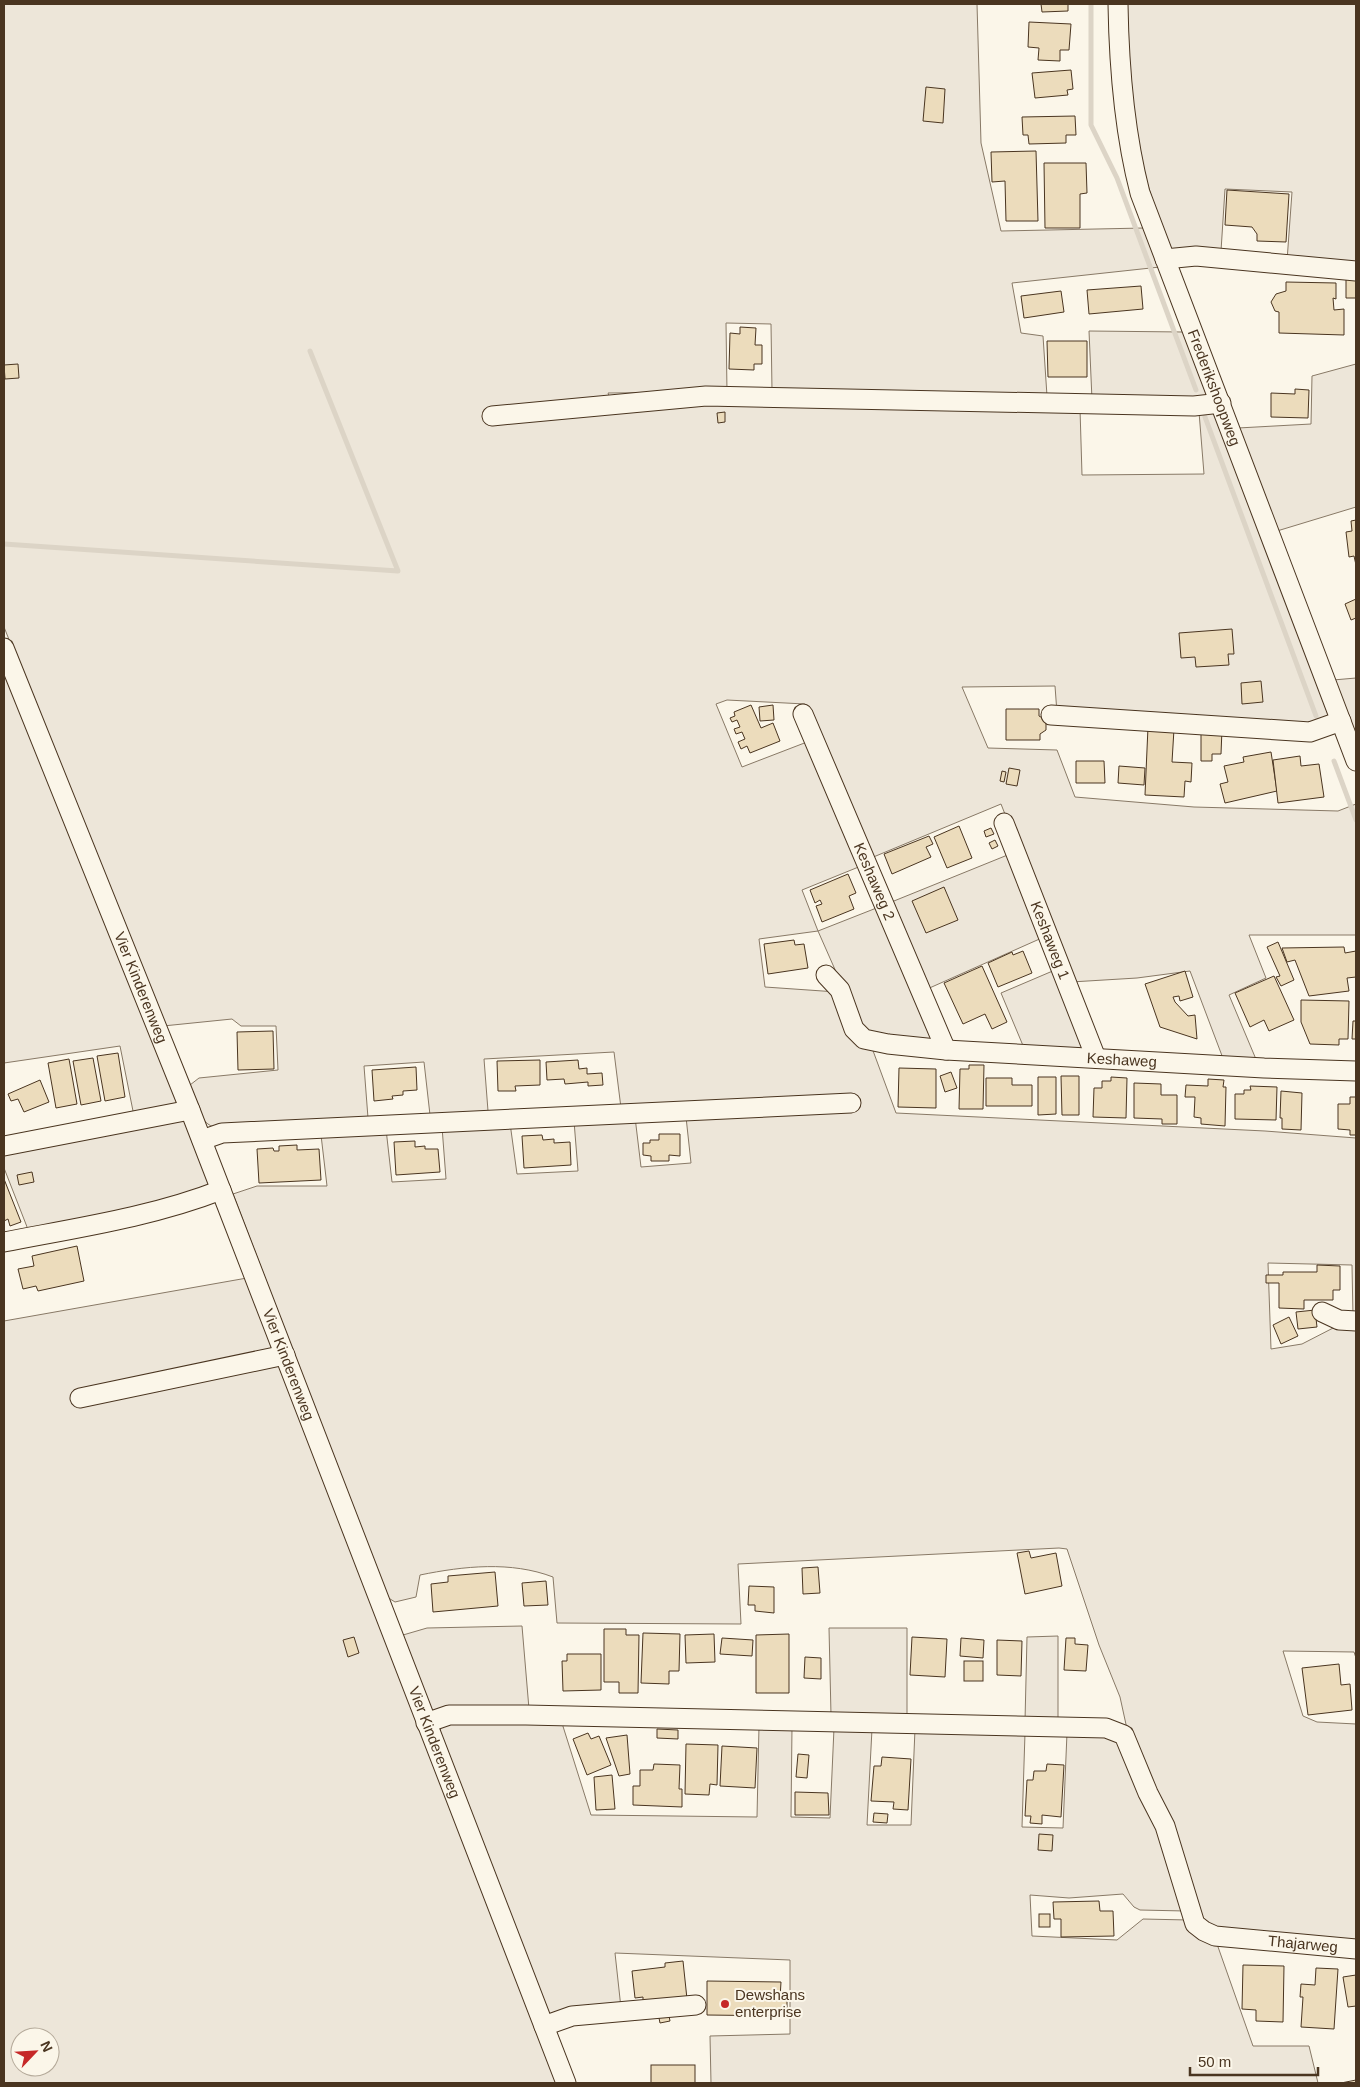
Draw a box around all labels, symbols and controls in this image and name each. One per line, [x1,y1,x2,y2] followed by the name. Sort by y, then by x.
[1185,327,1244,448] street label: Frederikshoopweg
[851,840,899,923] street label: Keshaweg 2
[1027,899,1073,982] street label: Keshaweg 1
[111,929,171,1045] street label: Vier Kinderenweg
[1086,1049,1157,1070] street label: Keshaweg
[260,1306,318,1423] street label: Vier Kinderenweg
[406,1684,464,1800] street label: Vier Kinderenweg
[1267,1932,1339,1955] street label: Thajarweg
[735,1986,805,2020] place label: Dewshans enterprise
[719,1998,731,2010] marker: Dewshans enterprise
[10,2027,60,2077] north arrow
[37,2039,56,2054] text: N
[1190,2044,1318,2076] scale bar
[1198,2053,1231,2070] text: 50 m

